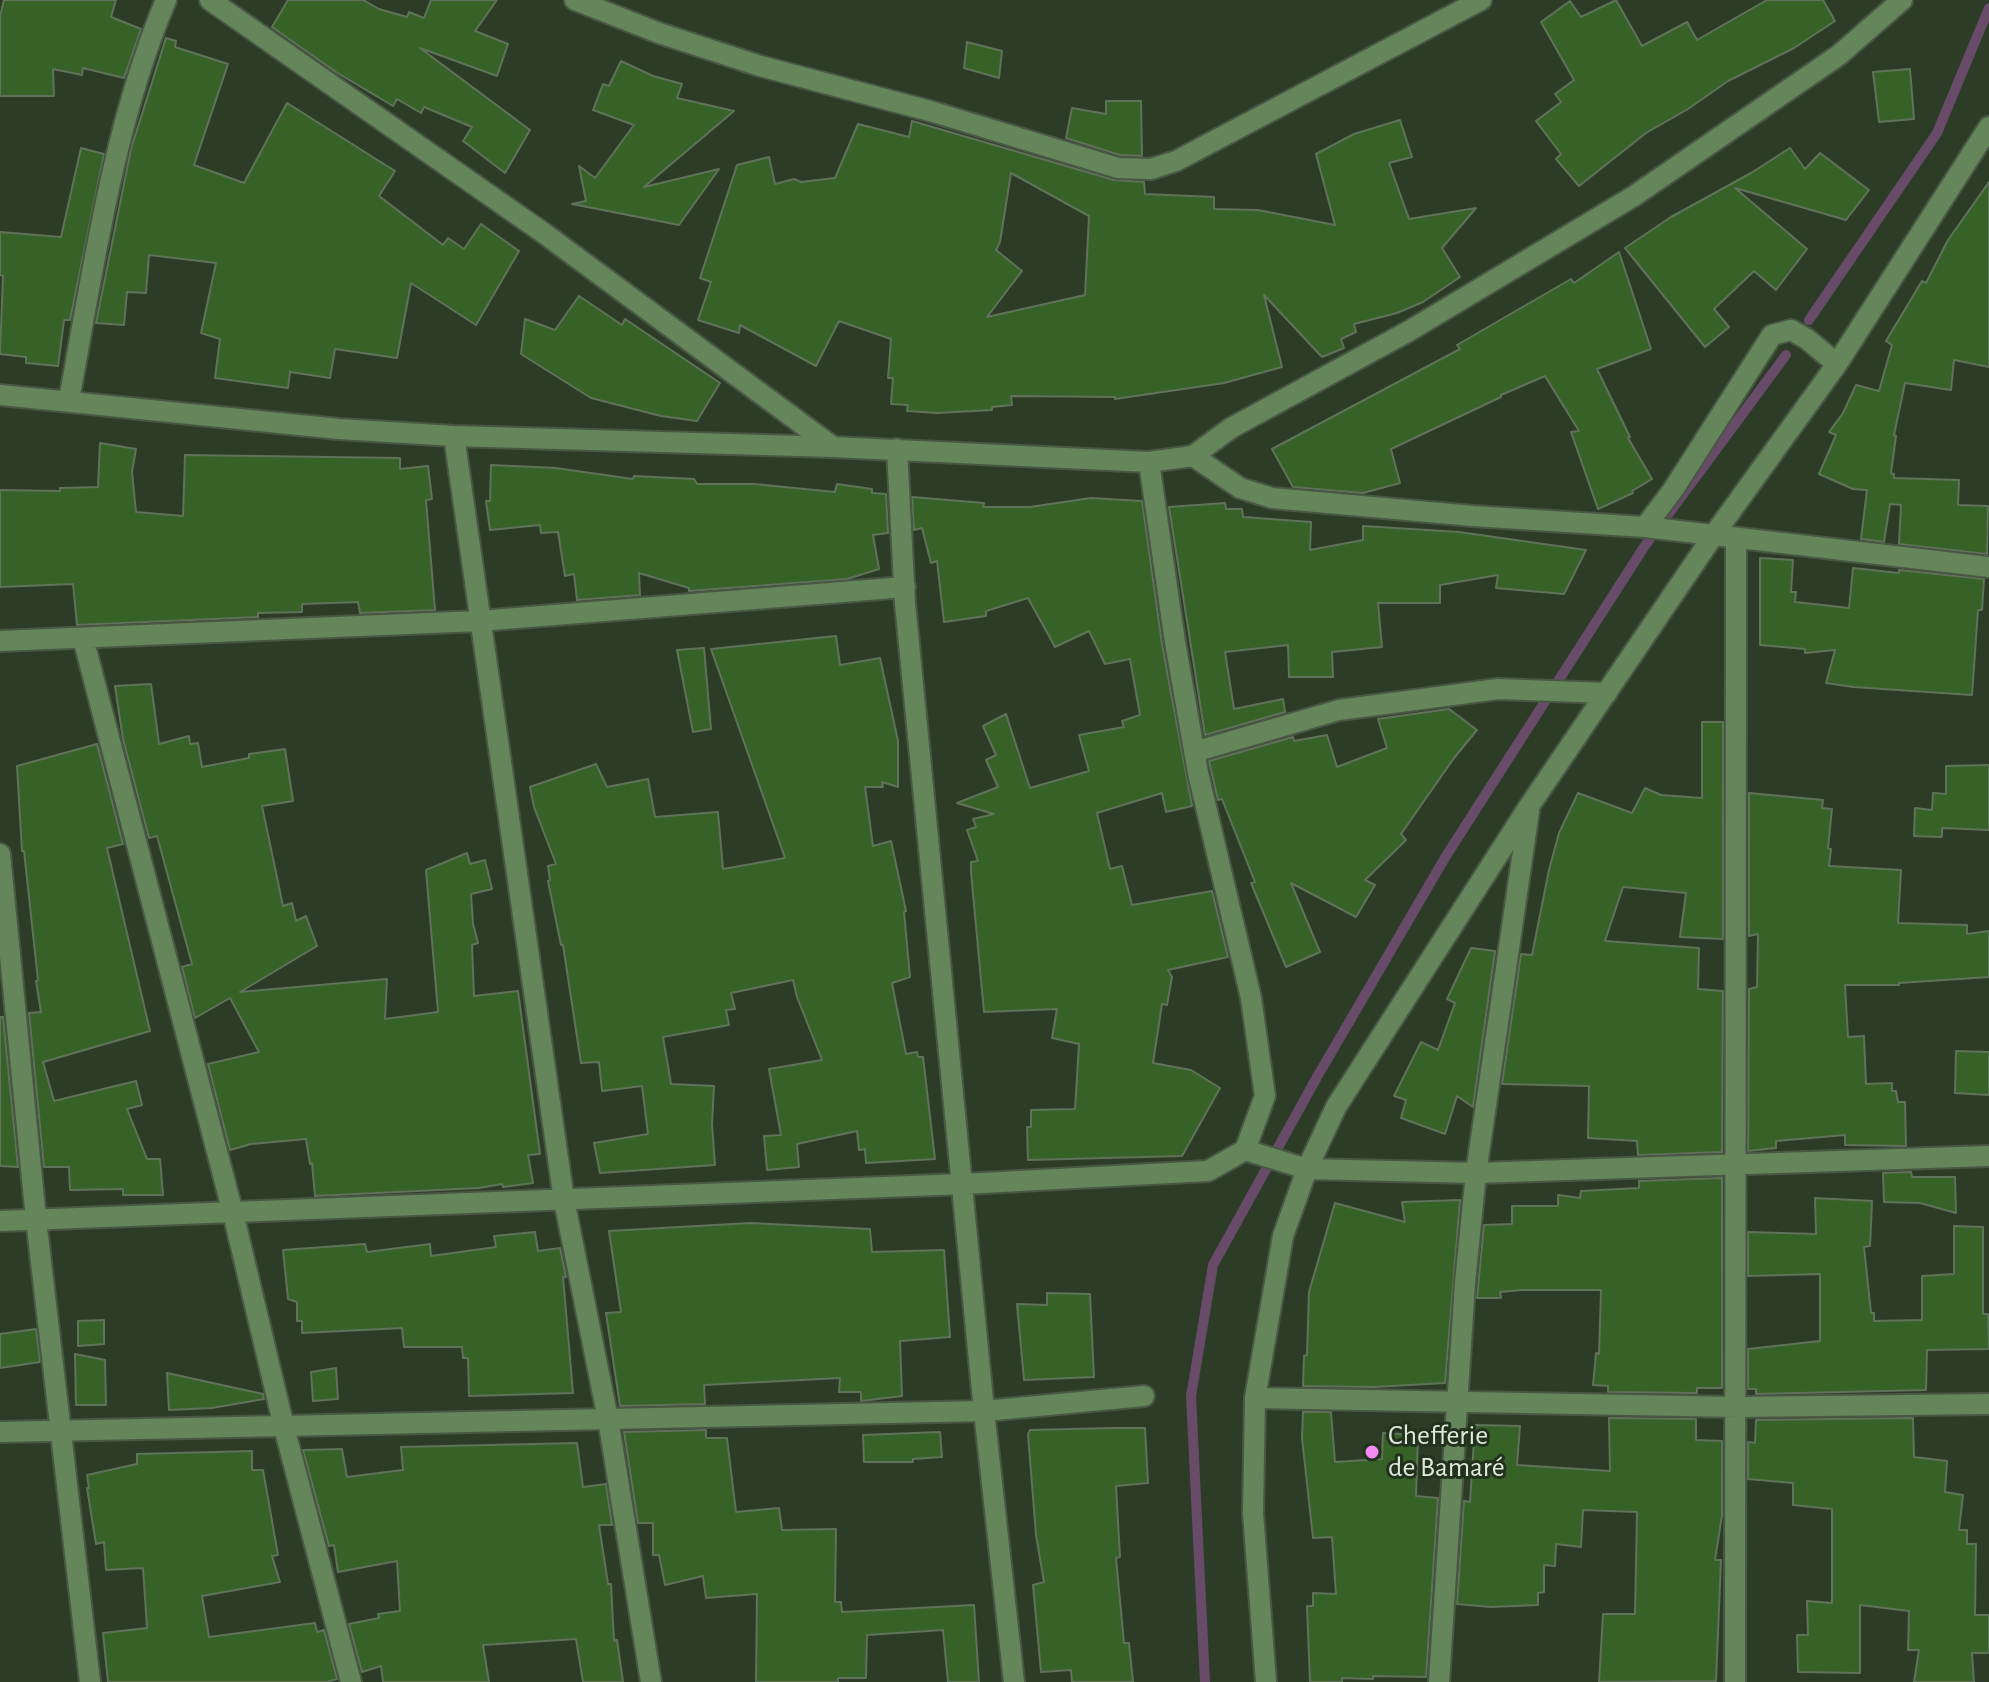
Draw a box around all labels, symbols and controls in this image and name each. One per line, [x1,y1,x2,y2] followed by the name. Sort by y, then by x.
[1388,1419,1505,1485] place label: Chefferie de Bamaré
[1363,1443,1381,1461] marker: Chefferie de Bamaré

